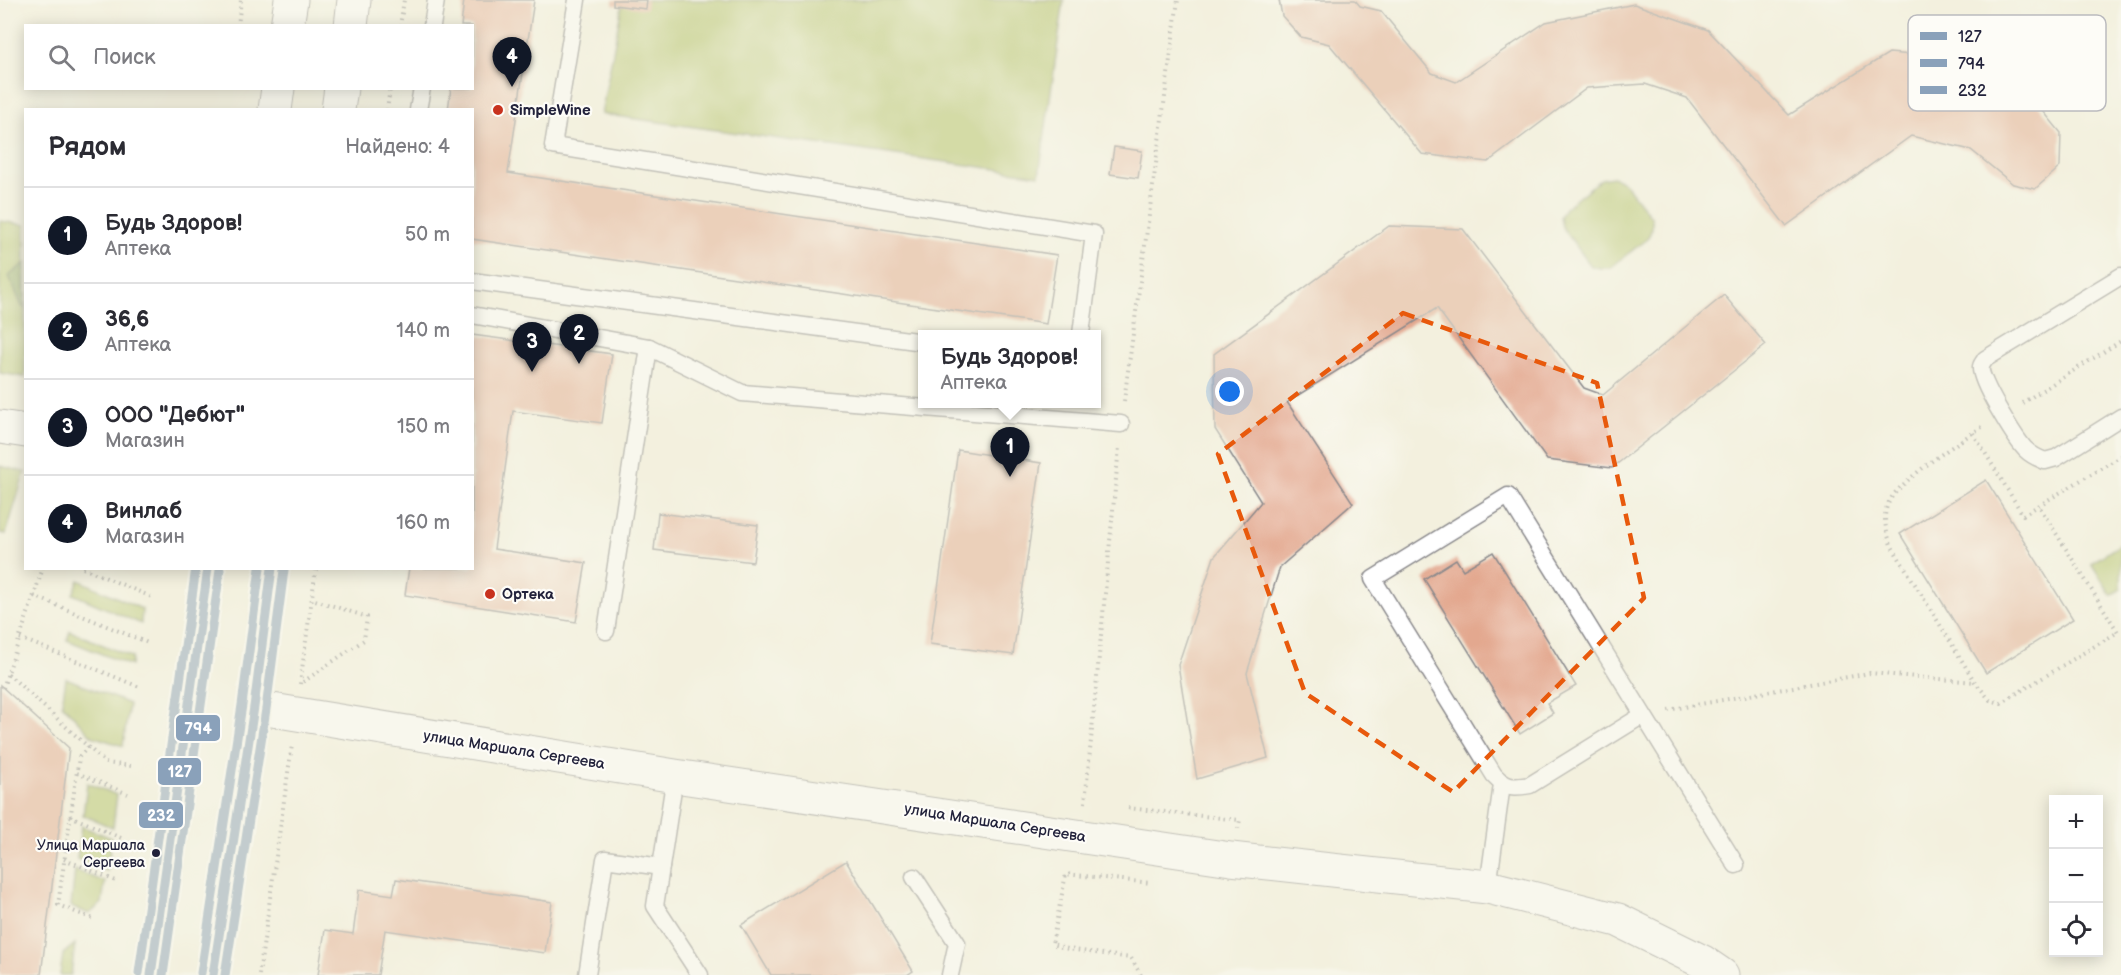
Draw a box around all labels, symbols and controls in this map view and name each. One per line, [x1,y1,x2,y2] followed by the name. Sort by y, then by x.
[1908,15,2106,111] legend
[24,24,474,90] search box
[1958,28,1982,47] text: 127
[492,38,532,87] pin: 4
[45,41,78,74] icon: search
[93,44,156,71] text: Поиск
[1958,55,1985,74] text: 794
[1958,82,1987,101] text: 232
[510,101,591,120] place label: SimpleWine
[491,103,505,117] marker: SimpleWine
[48,132,126,163] text: Рядом
[345,135,450,159] text: Найдено: 4
[105,210,243,237] text: Будь Здоров!
[63,223,72,247] text: 1
[405,223,450,247] text: 50 m
[105,237,171,261] text: Аптека
[105,306,149,333] text: 36,6
[560,314,598,364] pin: 2
[62,319,73,343] text: 2
[396,319,450,343] text: 140 m
[512,322,552,372] pin: 3
[918,330,1101,408] popup
[105,333,171,357] text: Аптека
[941,344,1078,371] text: Будь Здоров!
[941,371,1007,395] text: Аптека
[1215,377,1244,406] your location
[105,402,245,429] text: ООО "Дебют"
[62,415,73,439] text: 3
[397,415,450,439] text: 150 m
[990,428,1030,477] pin: 1
[105,429,185,453] text: Магазин
[105,498,182,525] text: Винлаб
[62,511,73,535] text: 4
[396,511,450,535] text: 160 m
[105,525,185,549] text: Магазин
[502,585,554,604] place label: Ортека
[483,587,497,601] marker: Ортека
[175,714,221,742] line badge: 794
[184,720,212,739] text: 794
[422,726,606,774] street label: улица Маршала Сергеева
[157,757,202,786] line badge: 127
[168,763,193,782] text: 127
[2049,795,2103,957] map controls
[2049,795,2103,849] button: +
[903,799,1087,847] street label: улица Маршала Сергеева
[138,801,184,829] line badge: 232
[147,807,175,826] text: 232
[37,837,146,871] place label: Улица Маршала Сергеева
[150,847,162,859] marker: Улица Маршала Сергеева
[2049,849,2103,903] button: −
[2049,903,2103,957] button: locate

